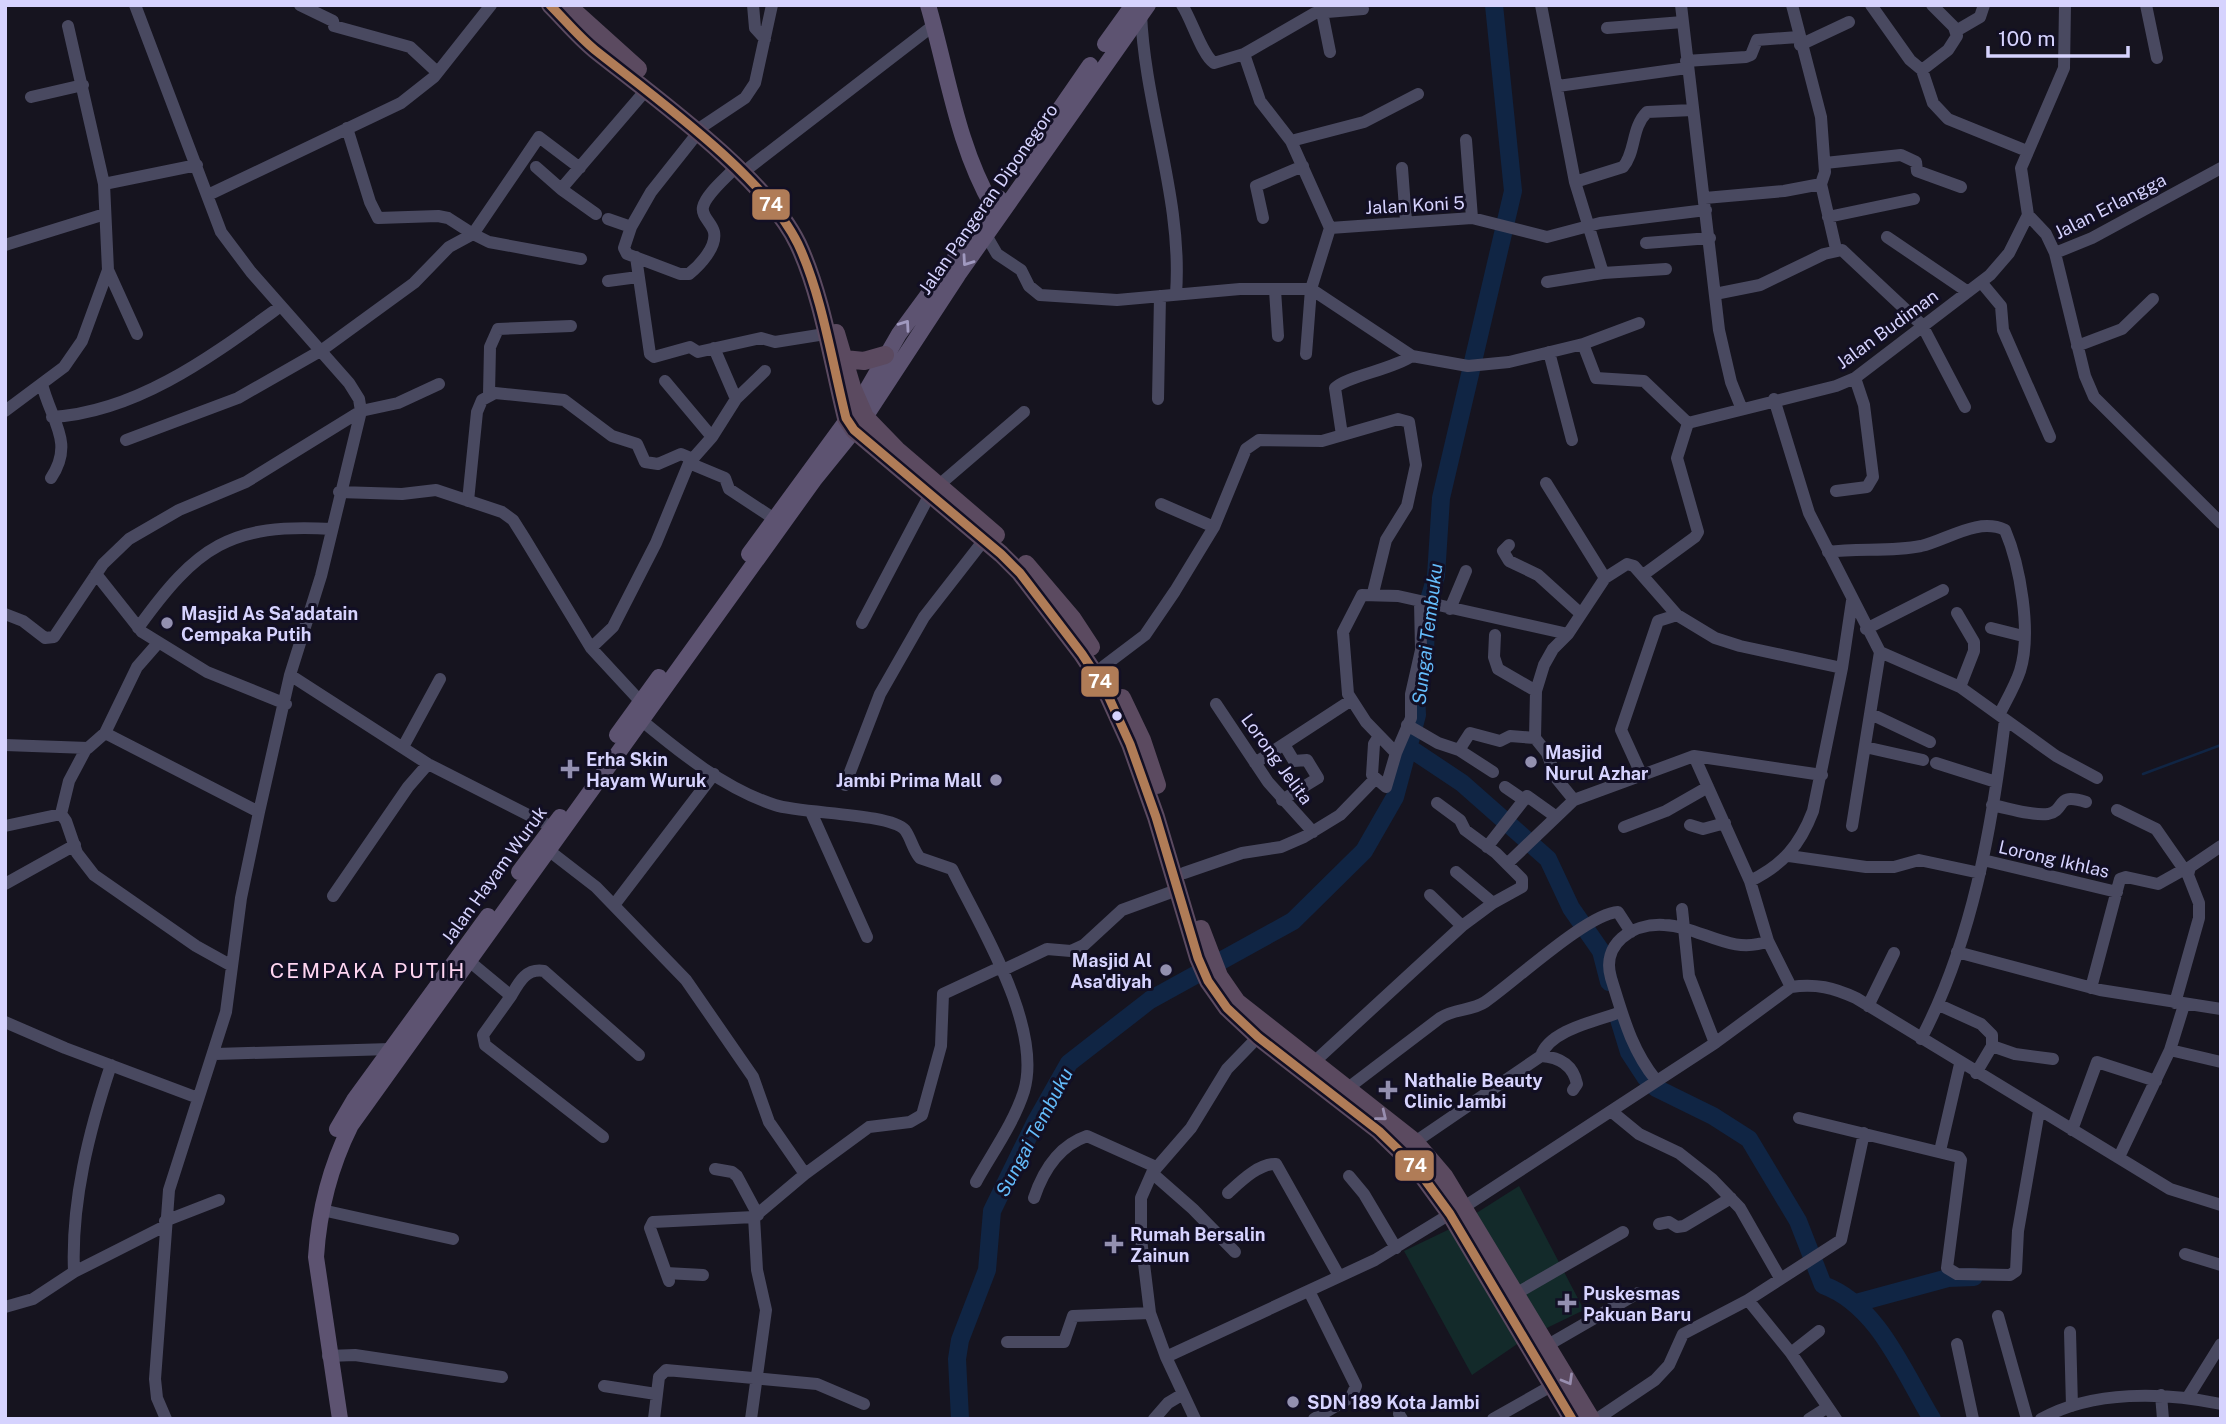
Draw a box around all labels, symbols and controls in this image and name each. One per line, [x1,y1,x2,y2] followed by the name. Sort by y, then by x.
[1988,14,2128,58] scale bar
[1998,26,2055,51] text: 100 m
[914,100,1062,298] street label: Jalan Pangeran Diponegoro
[2051,169,2169,243] street label: Jalan Erlangga
[751,188,791,221] line badge: 74
[1365,192,1465,218] street label: Jalan Koni 5
[759,193,783,215] text: 74
[963,253,975,266] one-way arrow
[1832,285,1942,373] street label: Jalan Budiman
[897,320,909,333] one-way arrow
[1407,562,1447,706] water label: Sungai Tembuku
[181,603,358,645] place label: Masjid As Sa'adatain Cempaka Putih
[159,615,175,631] marker: Masjid As Sa'adatain Cempaka Putih
[1080,665,1120,698] line badge: 74
[1088,670,1112,692] text: 74
[1110,709,1124,723] unlabelled marker
[1237,709,1317,809] street label: Lorong Jelita
[1545,742,1649,784] place label: Masjid Nurul Azhar
[586,749,707,791] place label: Erha Skin Hayam Wuruk
[1523,754,1539,770] marker: Masjid Nurul Azhar
[560,759,580,779] marker: Erha Skin Hayam Wuruk
[836,770,982,791] place label: Jambi Prima Mall
[988,772,1004,788] marker: Jambi Prima Mall
[437,802,551,948] street label: Jalan Hayam Wuruk
[1997,836,2111,882] street label: Lorong Ikhlas
[1070,950,1152,992] place label: Masjid Al Asa'diyah
[270,958,466,983] district label: CEMPAKA PUTIH
[1158,962,1174,978] marker: Masjid Al Asa'diyah
[991,1064,1077,1200] water label: Sungai Tembuku
[1404,1070,1543,1112] place label: Nathalie Beauty Clinic Jambi
[1378,1080,1398,1100] marker: Nathalie Beauty Clinic Jambi
[1374,1107,1386,1120] one-way arrow
[1394,1149,1435,1182] line badge: 74
[1403,1154,1427,1176] text: 74
[1130,1224,1265,1266] place label: Rumah Bersalin Zainun
[1104,1234,1124,1254] marker: Rumah Bersalin Zainun
[1583,1283,1691,1325] place label: Puskesmas Pakuan Baru
[1557,1293,1577,1313] marker: Puskesmas Pakuan Baru
[1560,1372,1573,1385] one-way arrow
[1307,1392,1480,1413] place label: SDN 189 Kota Jambi
[1285,1394,1301,1410] marker: SDN 189 Kota Jambi

